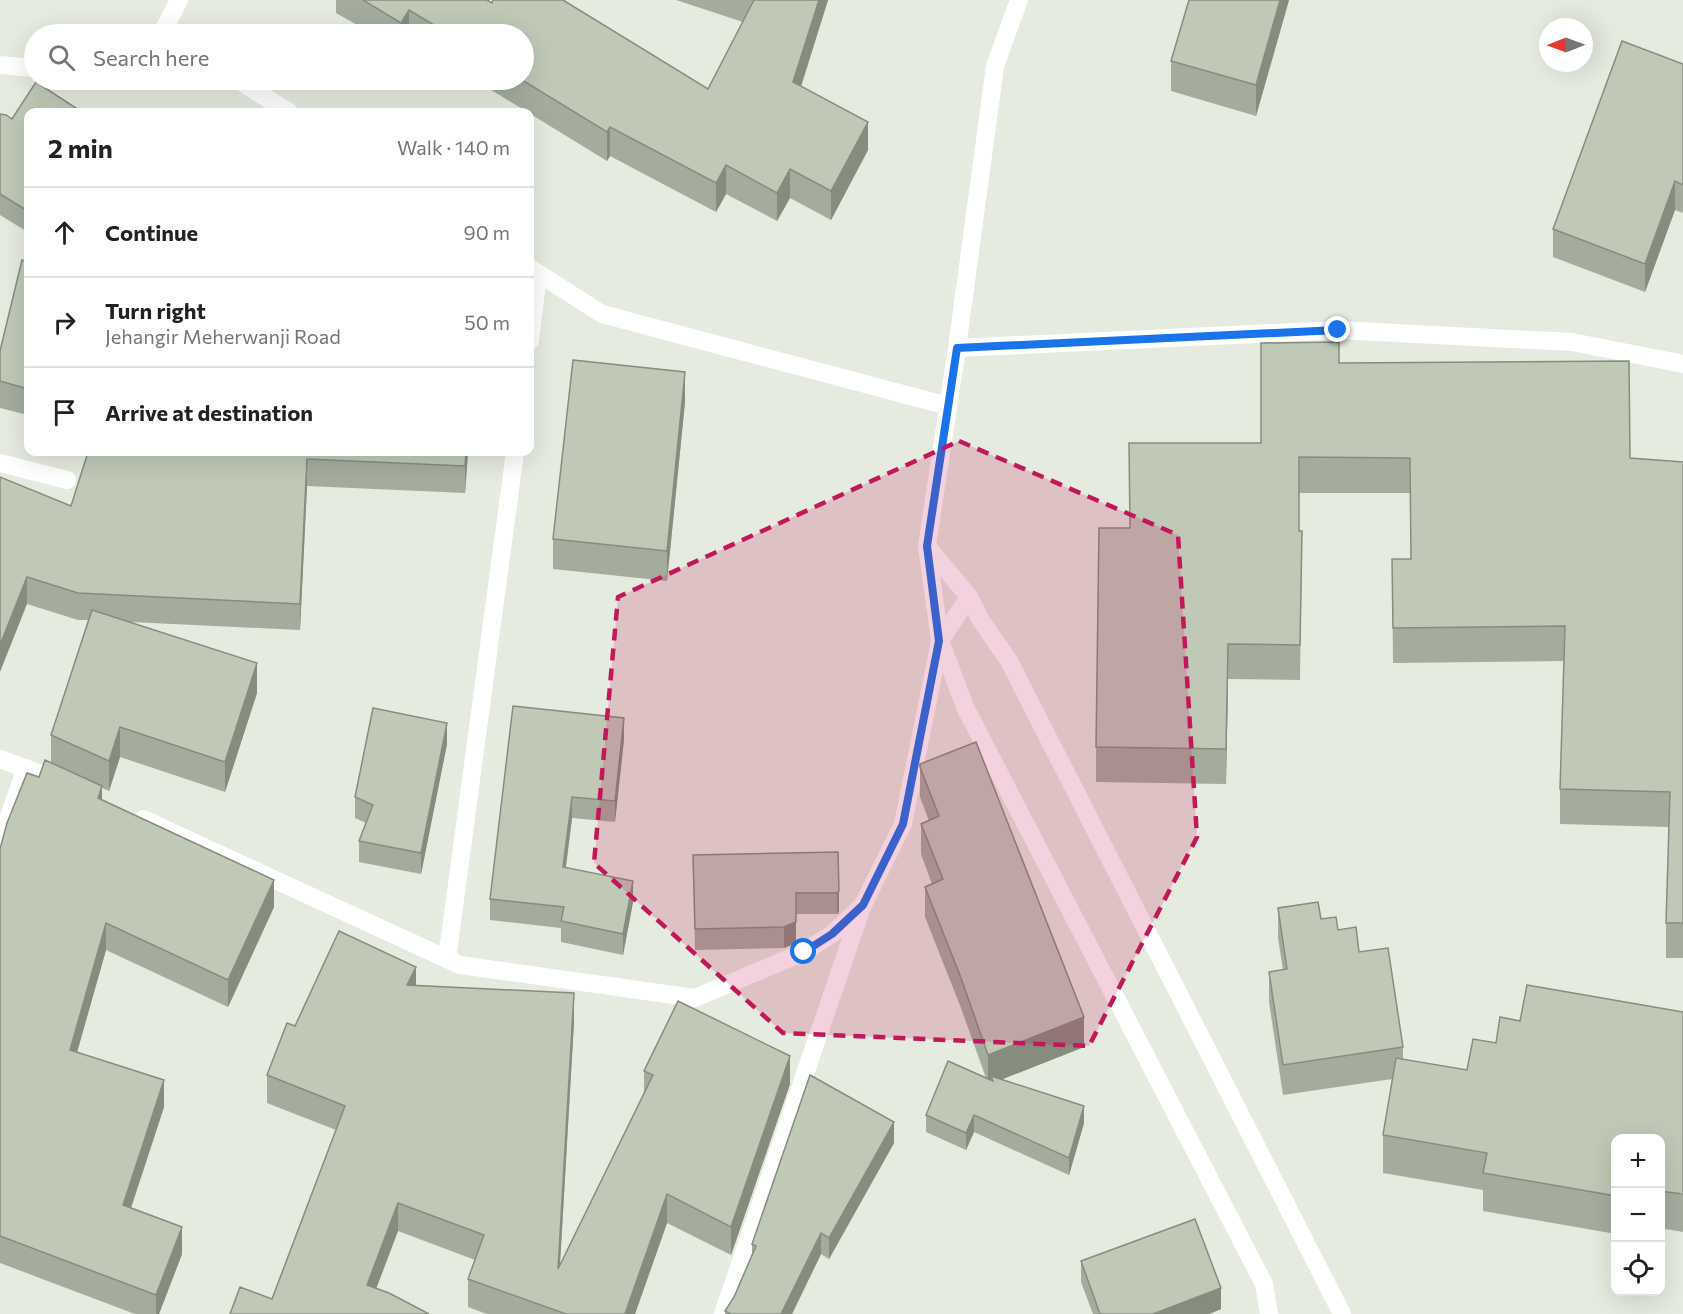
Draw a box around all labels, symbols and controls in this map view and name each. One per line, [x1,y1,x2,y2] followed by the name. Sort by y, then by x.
[1539,18,1593,72] north arrow
[24,24,534,90] search box
[45,41,78,74] icon: search
[93,44,209,71] text: Search here
[48,132,113,163] text: 2 min
[397,135,510,159] text: Walk · 140 m
[48,216,81,249] icon: ahead
[105,219,198,246] text: Continue
[464,220,510,244] text: 90 m
[105,297,206,324] text: Turn right
[48,306,81,339] icon: right
[464,310,510,334] text: 50 m
[1324,316,1350,342] route end
[105,324,341,348] text: Jehangir Meherwanji Road
[48,396,81,429] icon: arrive
[105,399,313,426] text: Arrive at destination
[790,938,816,964] route start
[1611,1134,1665,1296] map controls
[1611,1134,1665,1188] button: +
[1611,1188,1665,1242] button: −
[1611,1242,1665,1296] button: locate

